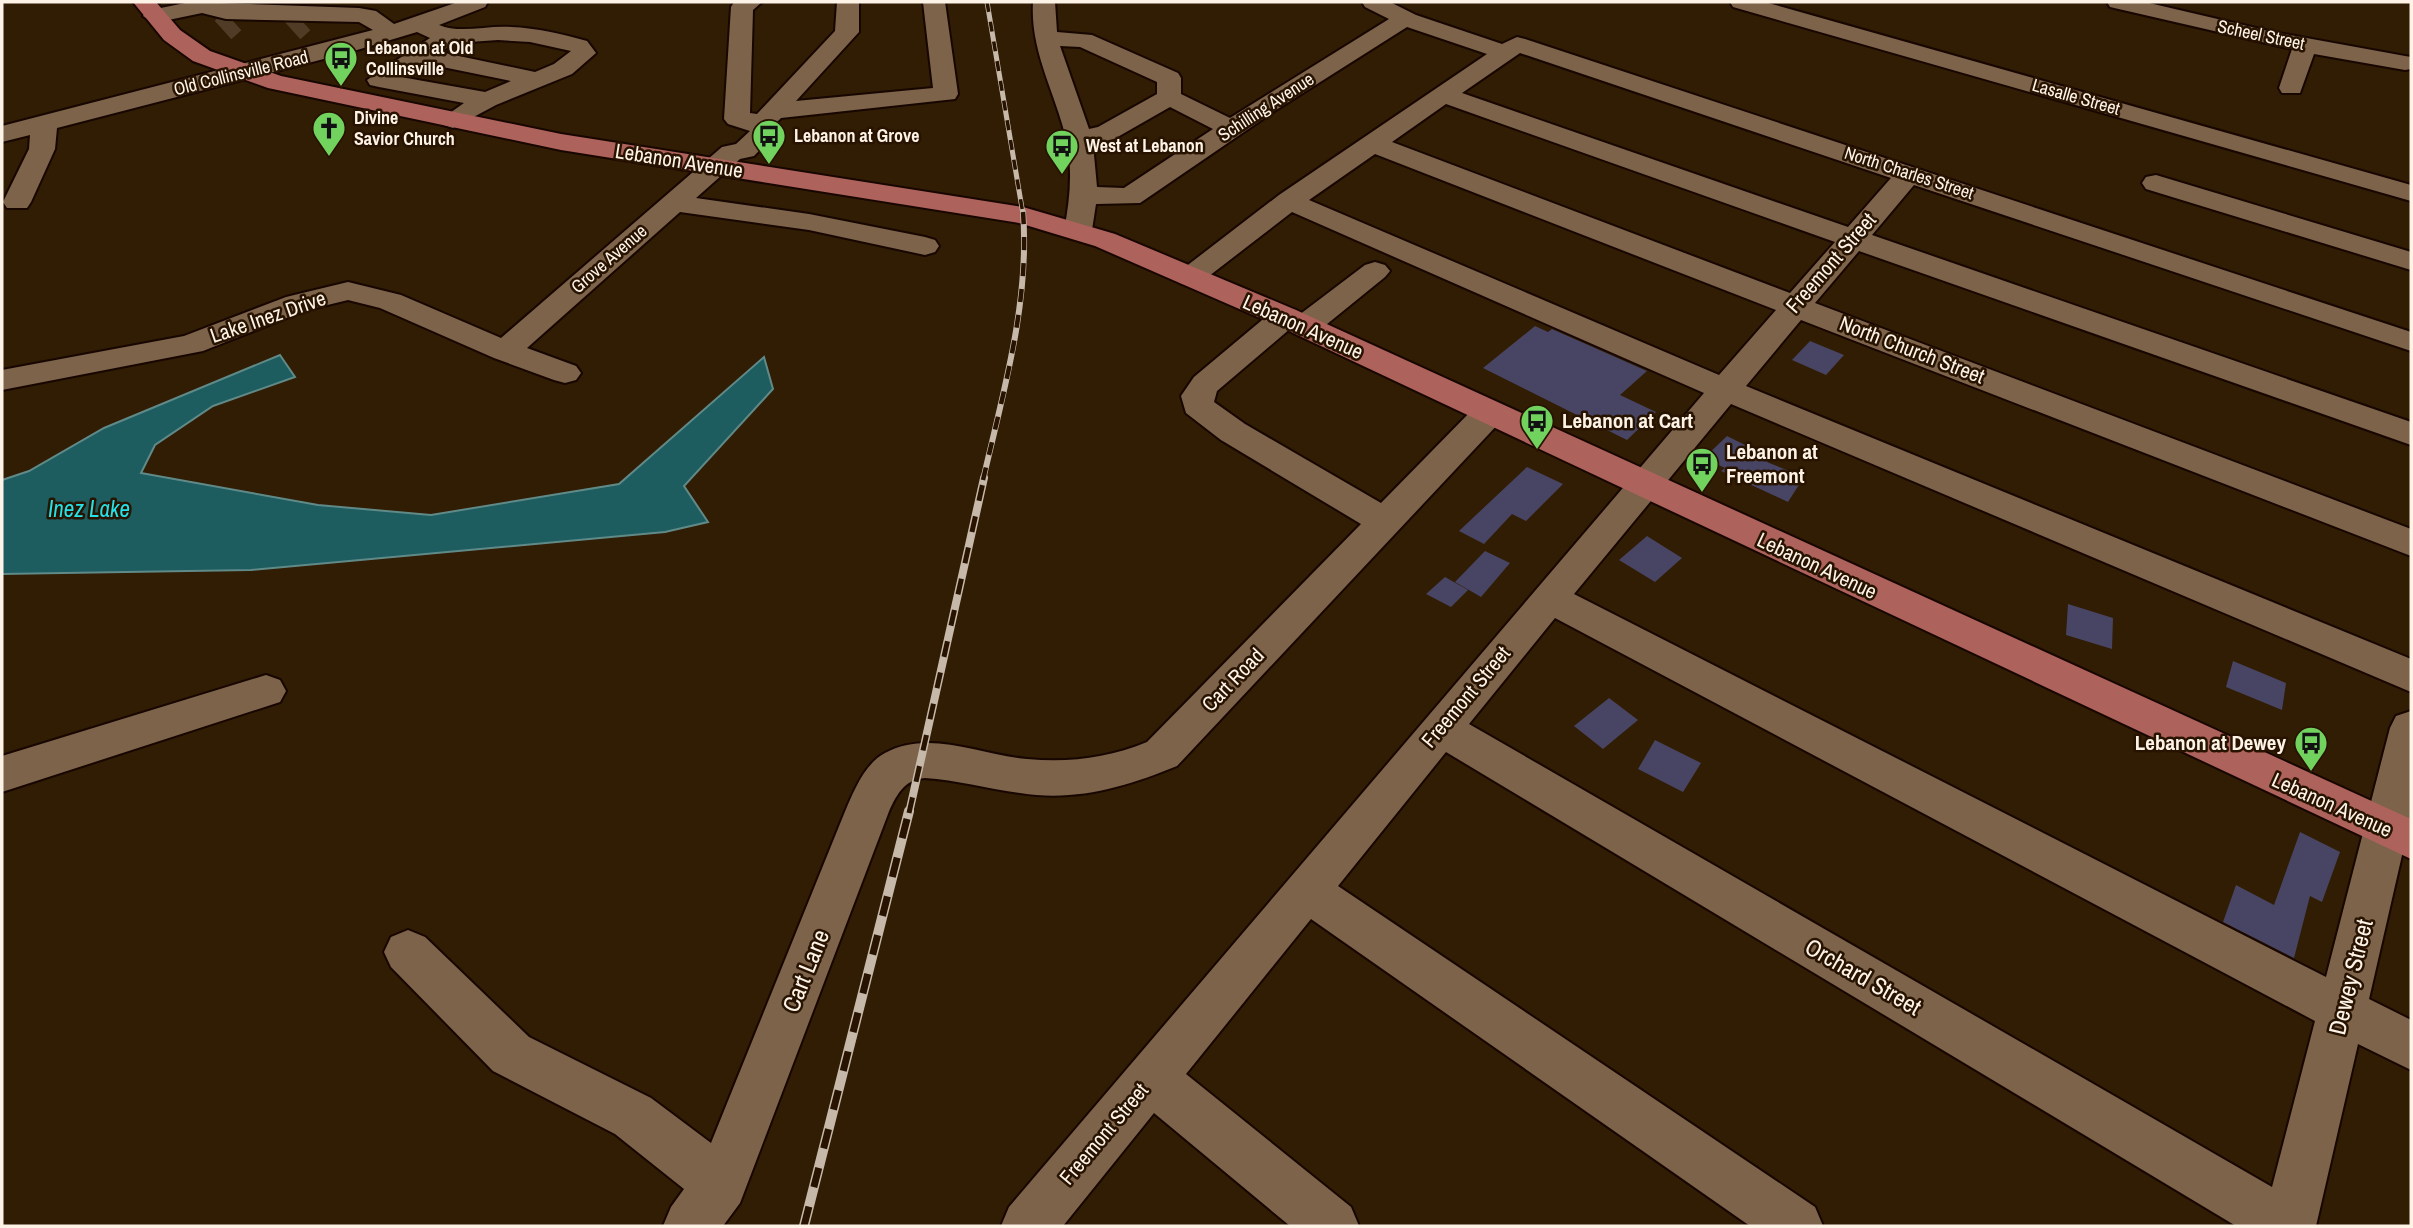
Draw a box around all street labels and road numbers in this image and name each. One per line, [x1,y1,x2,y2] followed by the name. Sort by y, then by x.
[2215,13,2307,56] street label: Scheel Street
[171,44,311,101] street label: Old Collinsville Road
[1213,66,1319,147] street label: Schilling Avenue
[2029,72,2123,121] street label: Lasalle Street
[613,136,745,185] street label: Lebanon Avenue
[1841,140,1977,205] street label: North Charles Street
[1779,206,1883,319] street label: Freemont Street
[565,219,652,299] street label: Grove Avenue
[206,283,330,350] street label: Lake Inez Drive
[1238,287,1368,366] street label: Lebanon Avenue
[1835,309,1989,391] street label: North Church Street
[1753,525,1882,606] street label: Lebanon Avenue
[1415,640,1517,754] street label: Freemont Street
[1195,641,1270,718] street label: Cart Road
[2267,765,2397,844] street label: Lebanon Avenue
[2320,915,2380,1038] street label: Dewey Street
[774,925,836,1017] street label: Cart Lane
[1800,930,1928,1023] street label: Orchard Street
[1053,1077,1155,1191] street label: Freemont Street

